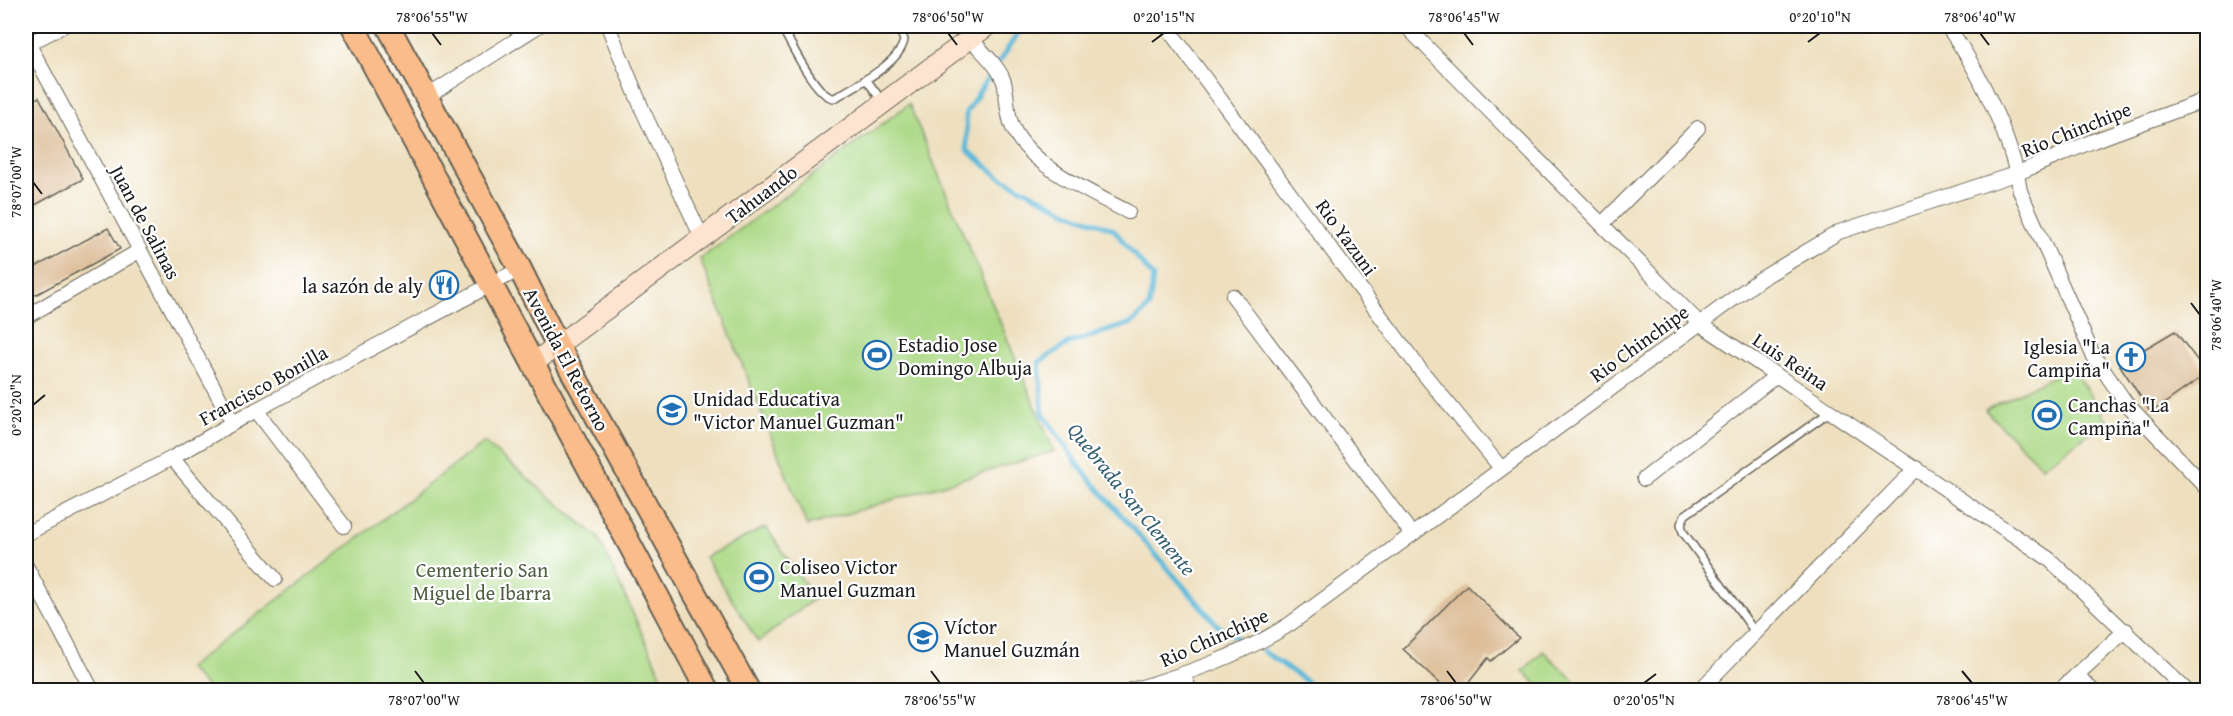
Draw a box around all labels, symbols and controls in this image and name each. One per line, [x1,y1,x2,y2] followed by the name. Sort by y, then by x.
[396,6,468,27] text: 78°06'55"W
[912,6,984,27] text: 78°06'50"W
[1133,6,1195,27] text: 0°20'15"N
[1428,6,1500,27] text: 78°06'45"W
[1789,6,1851,27] text: 0°20'10"N
[1944,6,2016,27] text: 78°06'40"W
[2017,94,2135,164] street label: Rio Chinchipe
[5,146,26,218] text: 78°07'00"W
[102,157,188,284] street label: Juan de Salinas
[719,157,803,231] street label: Tahuando
[1309,193,1385,282] street label: Rio Yazuni
[428,269,460,301] restaurant icon: la sazón de aly
[302,271,423,300] place label: la sazón de aly
[2205,279,2226,351] text: 78°06'40"W
[517,282,617,436] street label: Avenida El Retorno
[1583,297,1695,389] street label: Rio Chinchipe
[1747,325,1835,397] street label: Luis Reina
[898,330,1032,382] place label: Estadio Jose Domingo Albuja
[2023,332,2111,384] place label: Iglesia "La Campiña"
[193,337,333,432] street label: Francisco Bonilla
[861,339,893,371] sports icon: Estadio Jose Domingo Albuja
[2115,341,2147,373] church icon: Iglesia "La Campiña"
[5,374,26,436] text: 0°20'20"N
[693,384,904,436] place label: Unidad Educativa "Victor Manuel Guzman"
[2068,390,2170,442] place label: Canchas "La Campiña"
[656,394,688,426] school or university icon: Unidad Educativa "Victor Manuel Guzman"
[2031,399,2063,431] sports icon: Canchas "La Campiña"
[1060,416,1204,582] water label: Quebrada San Clemente
[780,552,916,604] place label: Coliseo Victor Manuel Guzman
[413,555,552,607] park label: Cementerio San Miguel de Ibarra
[743,561,775,593] sports icon: Coliseo Victor Manuel Guzman
[1155,600,1273,674] street label: Rio Chinchipe
[944,612,1080,664] place label: Víctor Manuel Guzmán
[907,621,939,653] school or university icon: Víctor Manuel Guzmán
[388,689,460,710] text: 78°07'00"W
[904,689,976,710] text: 78°06'55"W
[1420,689,1492,710] text: 78°06'50"W
[1613,689,1675,710] text: 0°20'05"N
[1936,689,2008,710] text: 78°06'45"W

